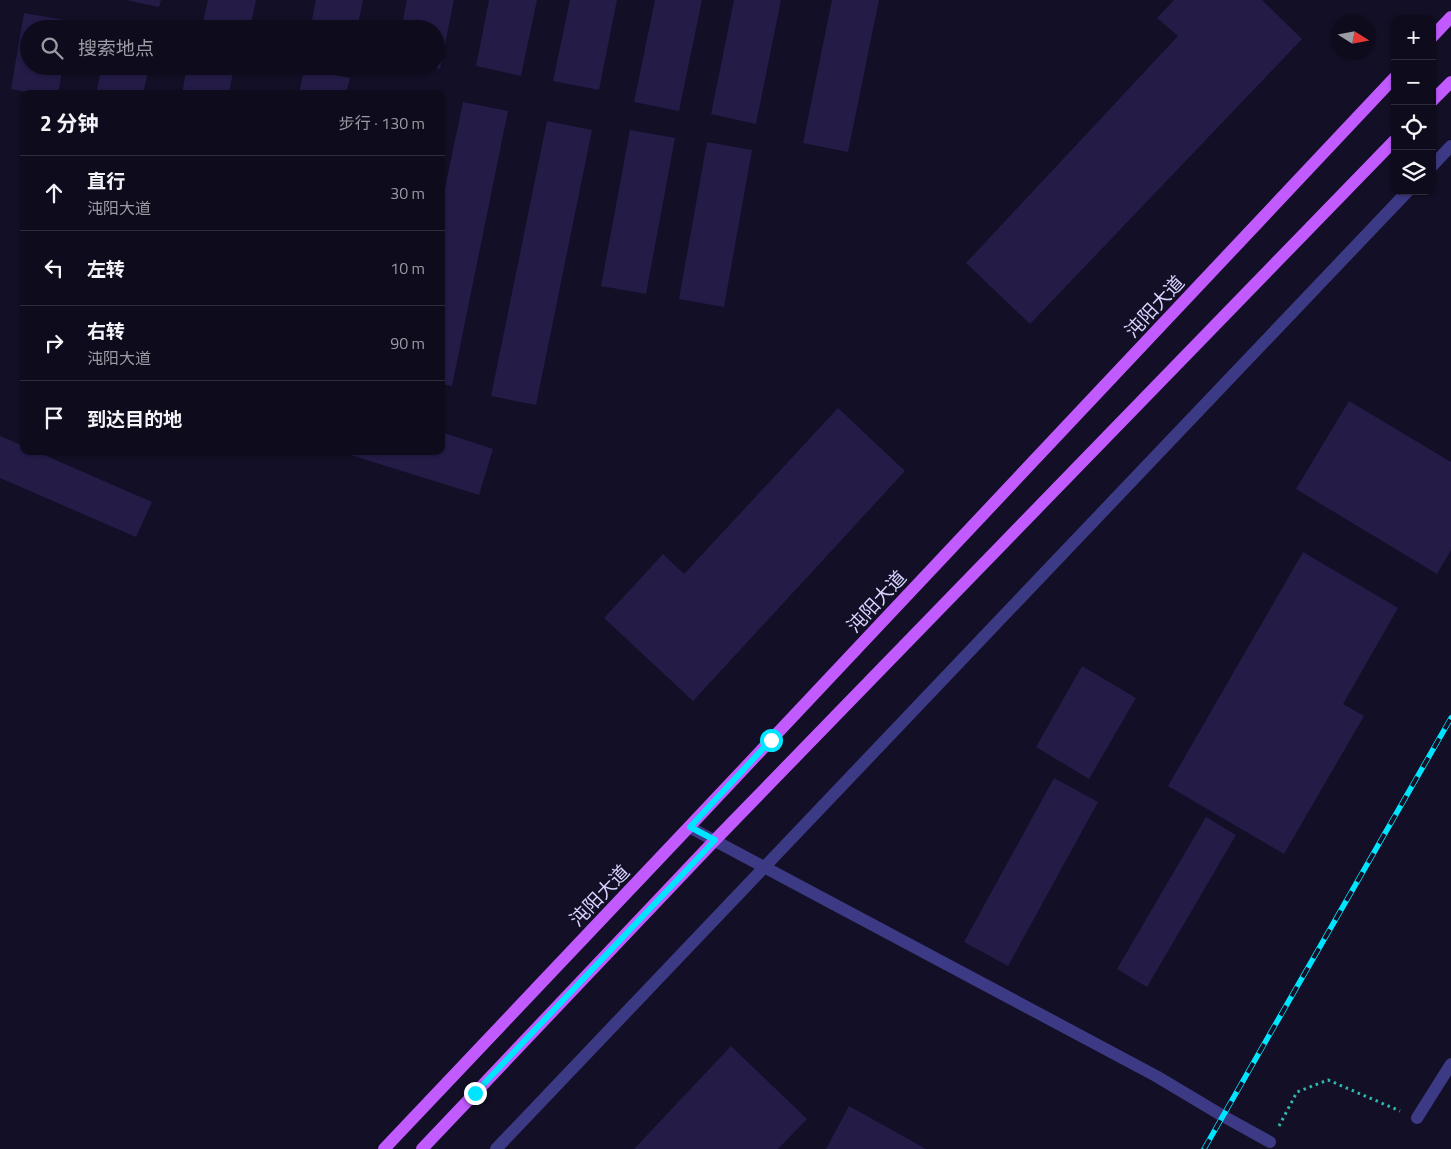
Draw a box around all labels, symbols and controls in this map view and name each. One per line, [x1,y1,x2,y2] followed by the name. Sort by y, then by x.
[1331,15,1376,60] north arrow
[1391,15,1436,195] map controls
[1391,15,1436,60] button: +
[20,20,445,75] search box
[78,33,154,62] text: 搜索地点
[38,34,66,62] icon: search
[1391,60,1436,105] button: −
[1391,105,1436,150] button: locate
[40,107,98,139] text: 2 分钟
[339,111,425,135] text: 步行 · 130 m
[1391,150,1436,195] button: layers
[87,166,125,195] text: 直行
[40,179,68,207] icon: ahead
[390,181,425,205] text: 30 m
[87,196,151,220] text: 沌阳大道
[40,254,68,282] icon: left
[87,254,125,283] text: 左转
[390,256,425,280] text: 10 m
[1117,268,1191,344] street label: 沌阳大道
[87,316,125,345] text: 右转
[40,329,68,357] icon: right
[390,331,425,355] text: 90 m
[87,346,151,370] text: 沌阳大道
[40,404,68,432] icon: arrive
[87,404,182,433] text: 到达目的地
[839,563,913,639] street label: 沌阳大道
[760,729,783,752] route start
[562,858,636,932] street label: 沌阳大道
[464,1082,487,1105] route end

